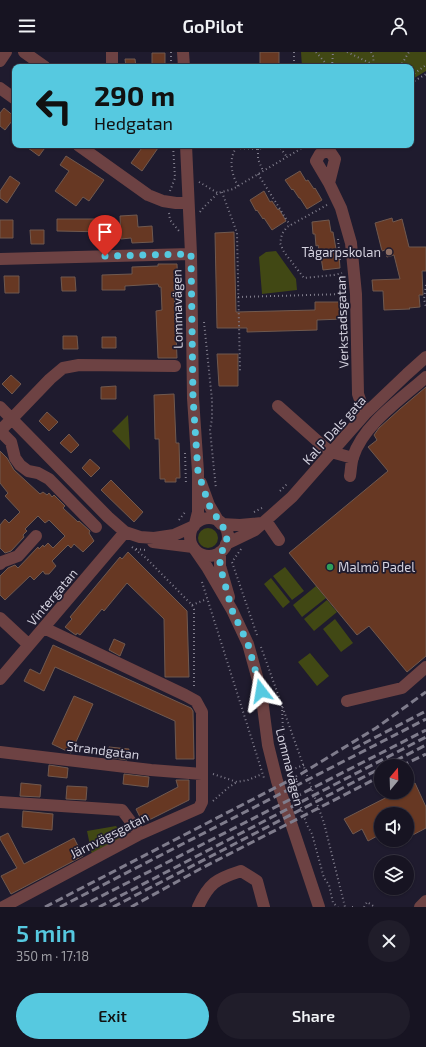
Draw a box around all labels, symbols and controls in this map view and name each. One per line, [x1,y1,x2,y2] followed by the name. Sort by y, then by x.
[16,15,38,37] icon: menu
[183,15,243,37] text: GoPilot
[388,15,410,37] icon: person
[94,78,175,112] text: 290 m
[28,80,80,132] icon: left
[94,112,173,134] text: Hedgatan
[88,215,122,256] pin
[94,221,116,243] icon: arrive
[301,244,381,260] place label: Tågarpskolan
[384,247,394,257] marker: Tågarpskolan
[168,269,186,349] street label: Lommavägen
[332,275,352,369] street label: Verkstadsgatan
[299,392,369,468] street label: Kal P Dals gata
[338,559,415,575] place label: Malmö Padel
[325,562,335,572] marker: Malmö Padel
[23,565,81,629] street label: Vintergatan
[240,670,282,712] position arrow
[273,726,307,808] street label: Lommavägen
[66,738,140,762] street label: Strandgatan
[374,759,414,799] north arrow
[374,759,414,895] map controls
[374,807,414,847] button: sound
[67,808,151,862] street label: Järnvägsgatan
[374,855,414,895] button: layers
[16,918,76,947] text: 5 min
[368,920,410,962] button: close
[16,948,89,964] text: 350 m · 17:18
[16,993,209,1039] button: Exit
[217,993,410,1039] button: Share

